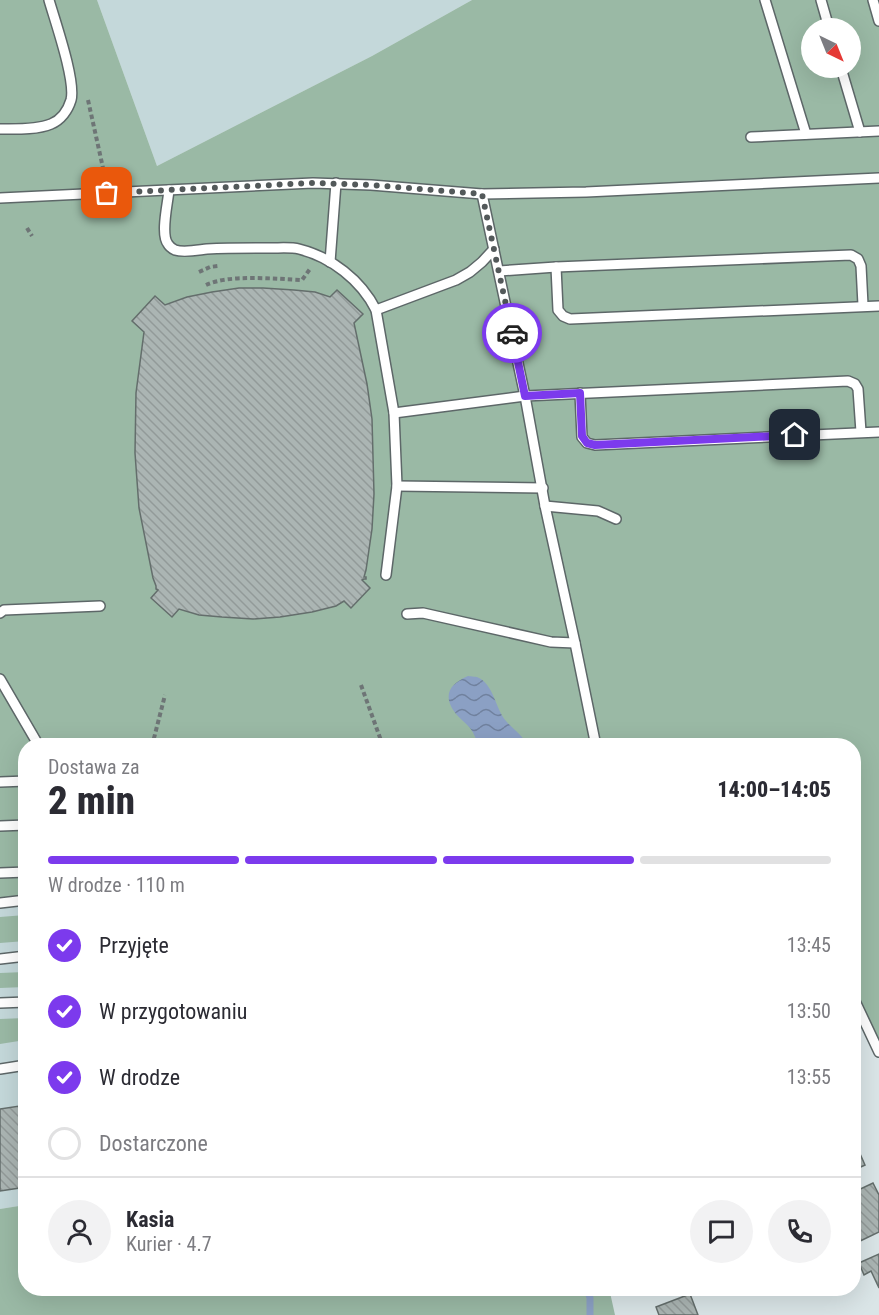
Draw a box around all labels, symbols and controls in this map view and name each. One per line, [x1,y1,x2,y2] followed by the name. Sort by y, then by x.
[801,18,861,78] north arrow
[801,18,861,78] map controls
[81,167,132,218] pin
[90,176,123,209] icon: bag
[482,303,542,363] courier
[496,317,529,350] icon: car
[769,409,820,460] pin
[778,418,811,451] icon: home
[48,755,140,779] text: Dostawa za
[717,777,831,802] text: 14:00–14:05
[48,778,135,824] text: 2 min
[48,873,185,897] text: W drodze · 110 m
[48,929,81,962] icon: check
[99,933,169,958] text: Przyjęte
[787,933,831,957] text: 13:45
[48,995,81,1028] icon: check
[99,999,247,1024] text: W przygotowaniu
[787,999,831,1023] text: 13:50
[48,1061,81,1094] icon: check
[99,1065,180,1090] text: W drodze
[787,1065,831,1089] text: 13:55
[99,1131,208,1156] text: Dostarczone
[48,1200,111,1263] button: person
[690,1200,753,1263] button: chat
[768,1200,831,1263] button: phone
[126,1207,174,1232] text: Kasia
[126,1232,212,1256] text: Kurier · 4.7

